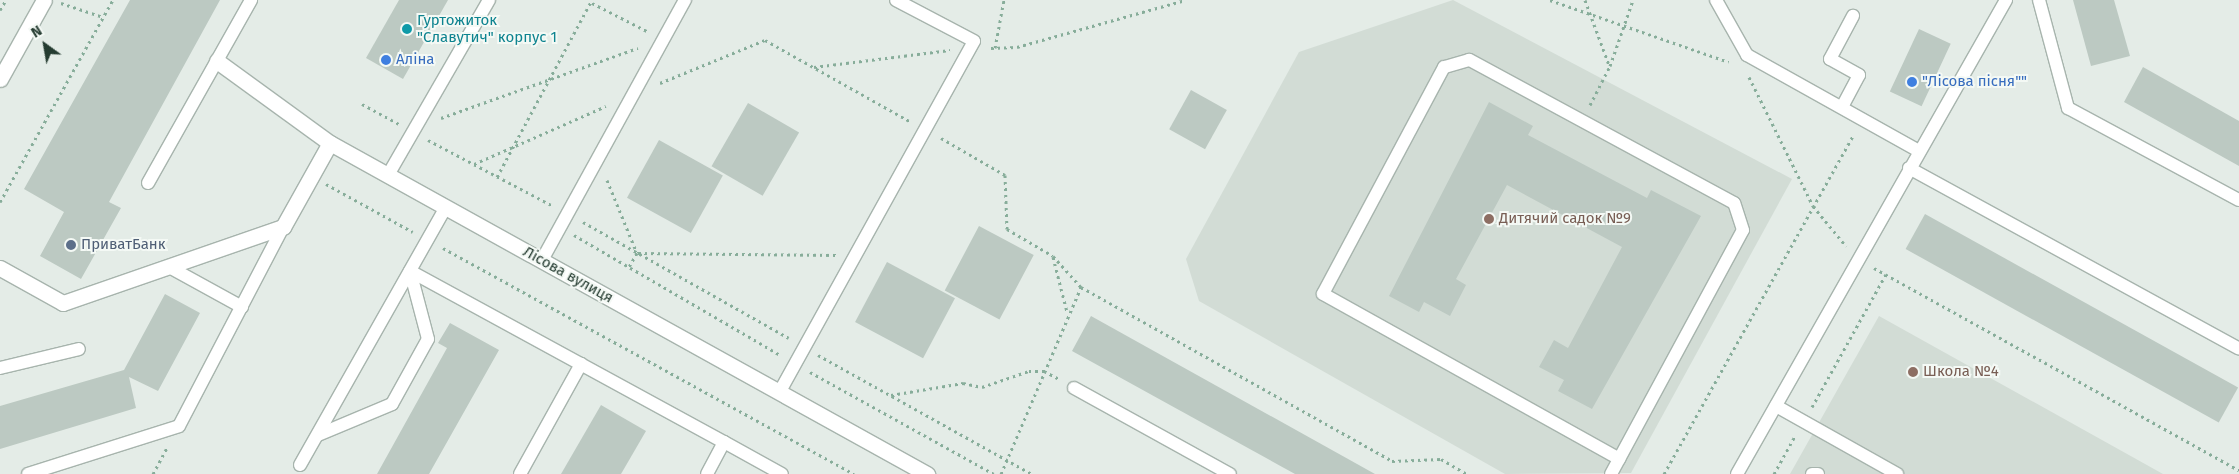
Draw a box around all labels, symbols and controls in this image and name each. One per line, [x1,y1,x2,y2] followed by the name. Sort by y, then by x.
[417,11,557,46] place label: Гуртожиток "Славутич" корпус 1
[20,20,70,70] north arrow
[28,22,45,42] text: N
[401,23,413,35] marker: Гуртожиток "Славутич" корпус 1
[396,51,435,69] place label: Аліна
[380,54,392,66] marker: Аліна
[1922,73,2027,91] place label: "Лісова пісня""
[1906,76,1918,88] marker: "Лісова пісня""
[1499,210,1631,228] place label: Дитячий садок №9
[1483,213,1495,225] marker: Дитячий садок №9
[81,236,165,254] place label: ПриватБанк
[65,239,77,251] marker: ПриватБанк
[520,243,616,307] street label: Лісова вулиця
[1923,363,1999,381] place label: Школа №4
[1907,366,1919,378] marker: Школа №4

